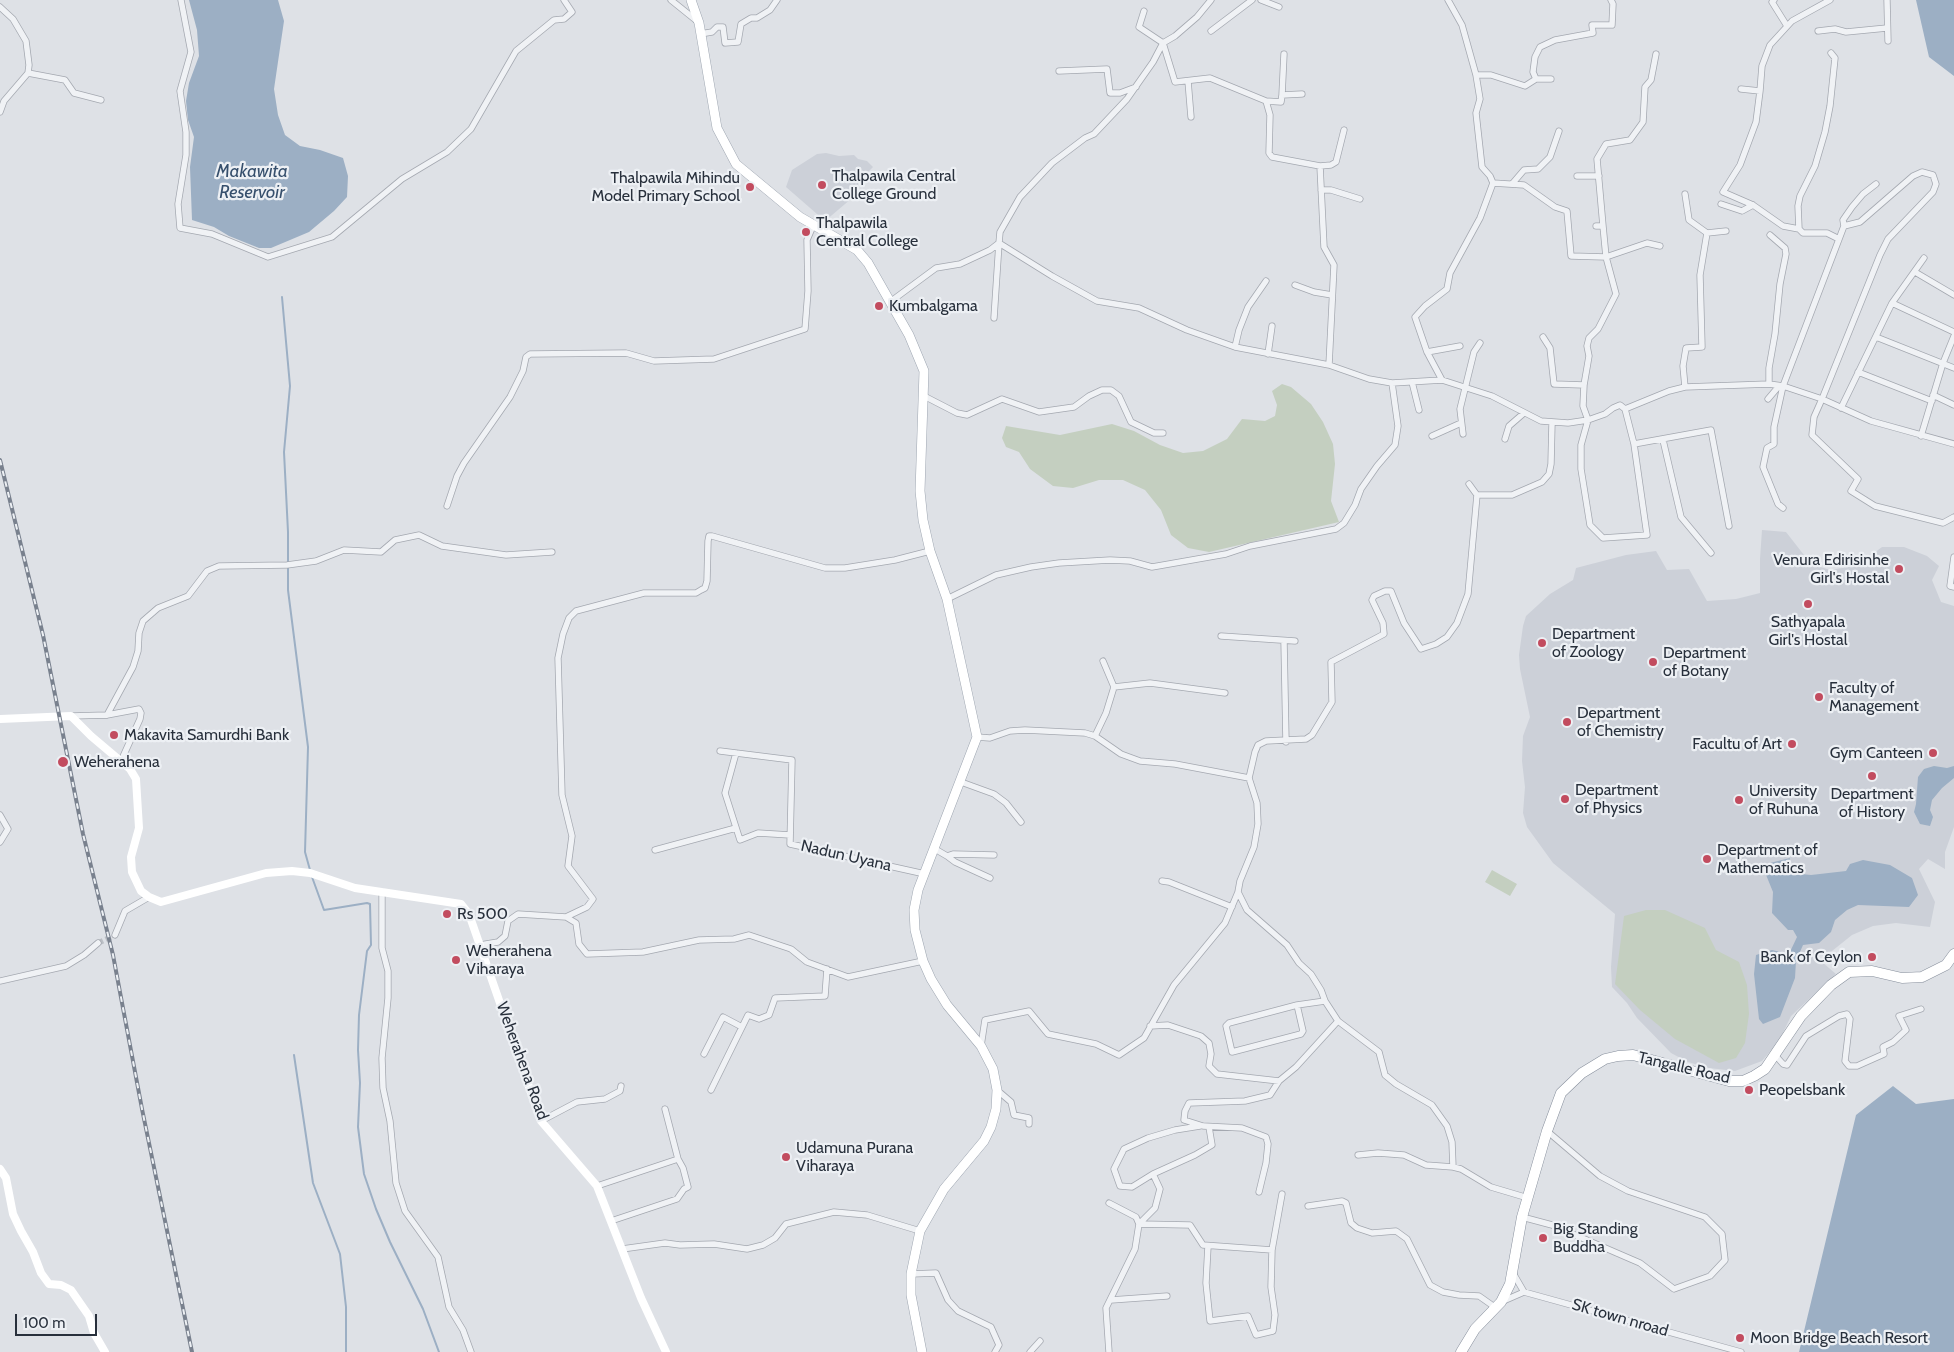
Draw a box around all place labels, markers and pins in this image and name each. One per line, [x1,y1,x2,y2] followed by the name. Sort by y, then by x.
[832,166,955,204] place label: Thalpawila Central College Ground
[591,168,740,206] place label: Thalpawila Mihindu Model Primary School
[816,179,828,191] marker: Thalpawila Central College Ground
[744,181,756,193] marker: Thalpawila Mihindu Model Primary School
[816,213,918,251] place label: Thalpawila Central College
[800,226,812,238] marker: Thalpawila Central College
[889,296,978,316] place label: Kumbalgama
[873,300,885,312] marker: Kumbalgama
[1773,550,1889,588] place label: Venura Edirisinhe Girl's Hostal
[1893,563,1905,575] marker: Venura Edirisinhe Girl's Hostal
[1802,598,1814,610] marker: Sathyapala Girl's Hostal
[1769,612,1847,650] place label: Sathyapala Girl's Hostal
[1552,624,1635,662] place label: Department of Zoology
[1536,637,1548,649] marker: Department of Zoology
[1663,643,1746,681] place label: Department of Botany
[1647,656,1659,668] marker: Department of Botany
[1829,678,1919,716] place label: Faculty of Management
[1813,691,1825,703] marker: Faculty of Management
[1577,703,1664,741] place label: Department of Chemistry
[1561,716,1573,728] marker: Department of Chemistry
[124,725,289,745] place label: Makavita Samurdhi Bank
[108,729,120,741] marker: Makavita Samurdhi Bank
[1692,734,1782,754] place label: Facultu of Art
[1786,738,1798,750] marker: Facultu of Art
[1830,743,1923,763] place label: Gym Canteen
[1927,747,1939,759] marker: Gym Canteen
[74,752,160,772] place label: Weherahena
[56,755,70,769] marker: Weherahena
[1866,770,1878,782] marker: Department of History
[1575,780,1658,818] place label: Department of Physics
[1749,781,1818,819] place label: University of Ruhuna
[1830,784,1914,822] place label: Department of History
[1559,793,1571,805] marker: Department of Physics
[1733,794,1745,806] marker: University of Ruhuna
[1717,840,1818,878] place label: Department of Mathematics
[1701,853,1713,865] marker: Department of Mathematics
[457,904,508,924] place label: Rs 500
[441,908,453,920] marker: Rs 500
[466,941,552,979] place label: Weherahena Viharaya
[1760,947,1862,967] place label: Bank of Ceylon
[1866,951,1878,963] marker: Bank of Ceylon
[450,954,462,966] marker: Weherahena Viharaya
[1759,1080,1845,1100] place label: Peopelsbank
[1743,1084,1755,1096] marker: Peopelsbank
[796,1138,913,1176] place label: Udamuna Purana Viharaya
[780,1151,792,1163] marker: Udamuna Purana Viharaya
[1553,1219,1638,1257] place label: Big Standing Buddha
[1537,1232,1549,1244] marker: Big Standing Buddha
[1750,1328,1928,1348] place label: Moon Bridge Beach Resort
[1734,1332,1746,1344] marker: Moon Bridge Beach Resort

